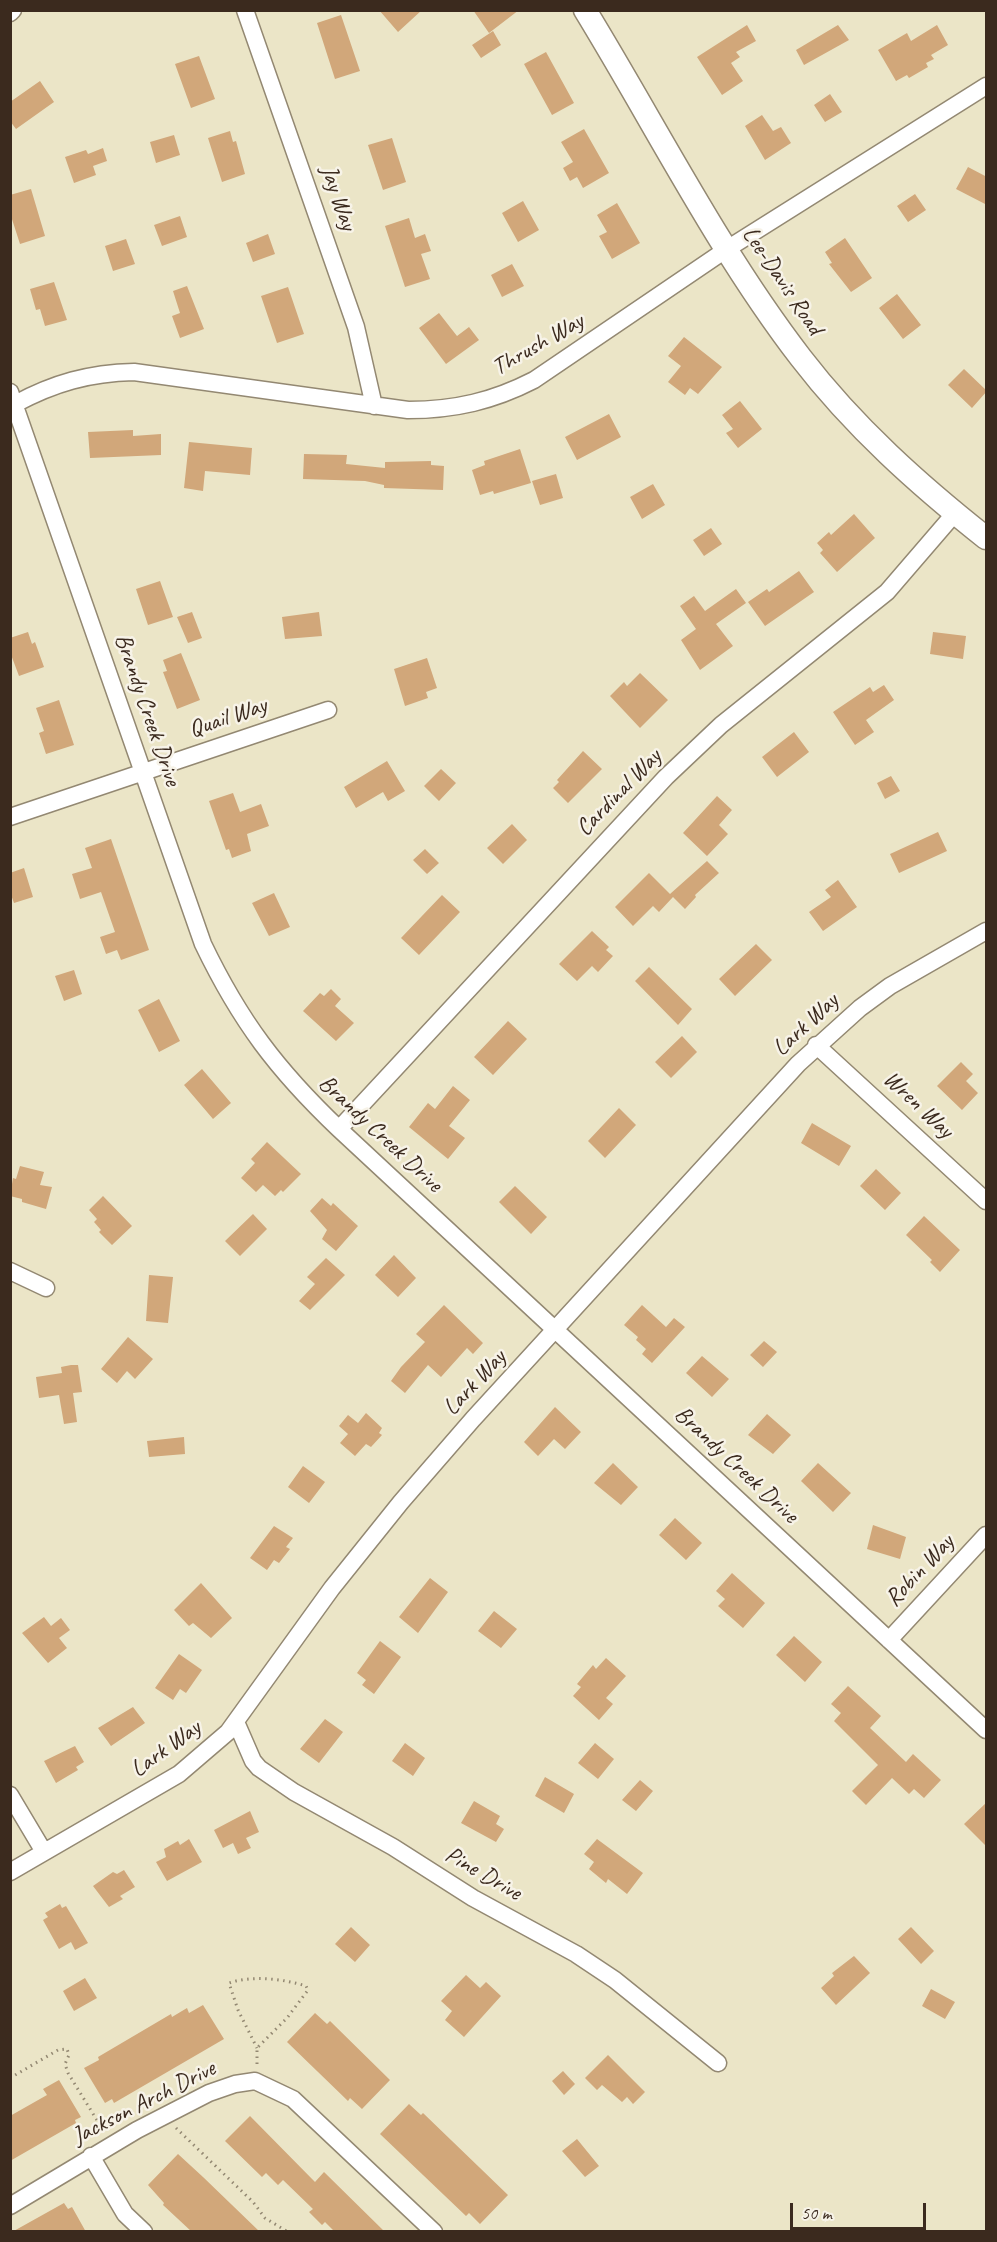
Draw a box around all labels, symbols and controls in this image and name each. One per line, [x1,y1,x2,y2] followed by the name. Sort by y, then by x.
[314,162,362,234] street label: Jay Way
[735,221,829,341] street label: Lee-Davis Road
[487,307,589,383] street label: Thrush Way
[108,630,186,790] street label: Brandy Creek Drive
[185,691,271,745] street label: Quail Way
[570,743,668,843] street label: Cardinal Way
[767,987,845,1063] street label: Lark Way
[877,1065,959,1145] street label: Wren Way
[312,1069,448,1199] street label: Brandy Creek Drive
[437,1344,513,1422] street label: Lark Way
[668,1400,804,1530] street label: Brandy Creek Drive
[879,1529,961,1613] street label: Robin Way
[125,1714,207,1784] street label: Lark Way
[440,1841,526,1907] street label: Pine Drive
[68,2055,220,2151] street label: Jackson Arch Drive
[793,2191,930,2229] scale bar
[801,2202,832,2224] text: 50 m

